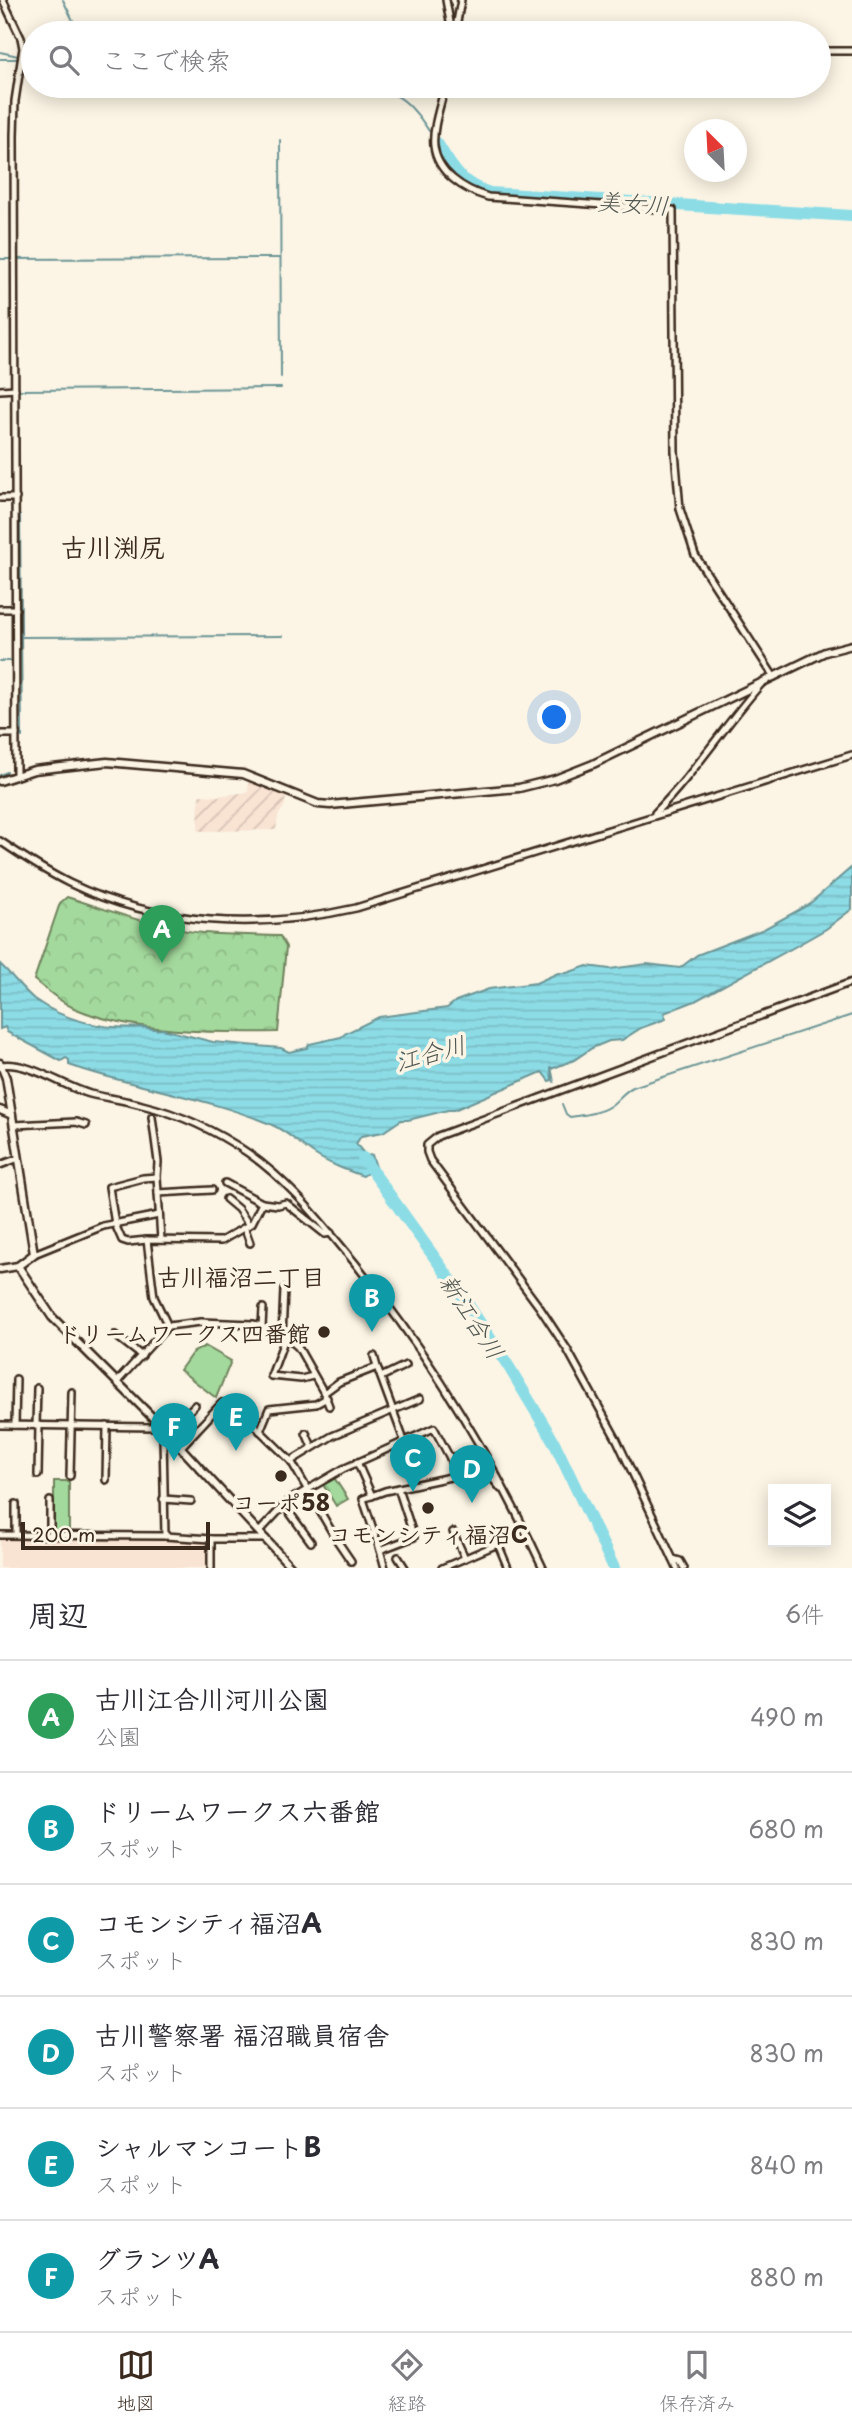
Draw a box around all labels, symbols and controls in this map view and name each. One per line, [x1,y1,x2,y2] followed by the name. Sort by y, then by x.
[21,21,831,98] search box
[101,40,231,79] text: ここで検索
[45,41,83,79] icon: search
[684,119,747,182] north arrow
[596,182,670,222] water label: 美女川
[61,527,165,566] district label: 古川渕尻
[537,700,571,734] your location
[139,905,185,963] pin: A
[391,1025,469,1079] water label: 江合川
[157,1258,325,1294] district label: 古川福沼二丁目
[432,1266,514,1366] water label: 新江合川
[349,1274,395,1332] pin: B
[58,1315,310,1350] place label: ドリームワークス四番館
[316,1324,332,1340] marker: ドリームワークス四番館
[213,1393,259,1451] pin: E
[151,1403,197,1461] pin: F
[390,1434,436,1492] pin: C
[449,1445,495,1503] pin: D
[273,1468,289,1484] marker: コーポ58
[232,1484,330,1519] place label: コーポ58
[768,1484,831,1547] map controls
[768,1484,831,1547] button: layers
[420,1500,436,1516] marker: コモンシティ福沼C
[328,1516,528,1551] place label: コモンシティ福沼C
[21,1519,210,1551] scale bar
[32,1520,95,1548] text: 200 m
[28,1591,88,1636] text: 周辺
[785,1596,824,1631] text: 6件
[95,1679,329,1718] text: 古川江合川河川公園
[42,1699,60,1734] text: A
[750,1699,824,1734] text: 490 m
[95,1718,141,1753] text: 公園
[95,1791,380,1830] text: ドリームワークス六番館
[43,1811,59,1846] text: B
[748,1811,824,1846] text: 680 m
[95,1830,187,1865] text: スポット
[95,1903,322,1942] text: コモンシティ福沼A
[42,1923,60,1958] text: C
[749,1923,824,1958] text: 830 m
[95,1942,187,1977] text: スポット
[95,2015,389,2054] text: 古川警察署 福沼職員宿舎
[42,2035,60,2070] text: D
[749,2035,824,2070] text: 830 m
[95,2054,187,2089] text: スポット
[95,2127,321,2166] text: シャルマンコートB
[44,2147,58,2182] text: E
[750,2147,824,2182] text: 840 m
[95,2166,187,2201] text: スポット
[95,2239,219,2278] text: グランツA
[44,2259,58,2294] text: F
[750,2259,824,2294] text: 880 m
[95,2278,187,2313] text: スポット
[117,2346,155,2416] tab: 地図
[388,2346,426,2416] tab: 経路
[659,2346,735,2416] tab: 保存済み

